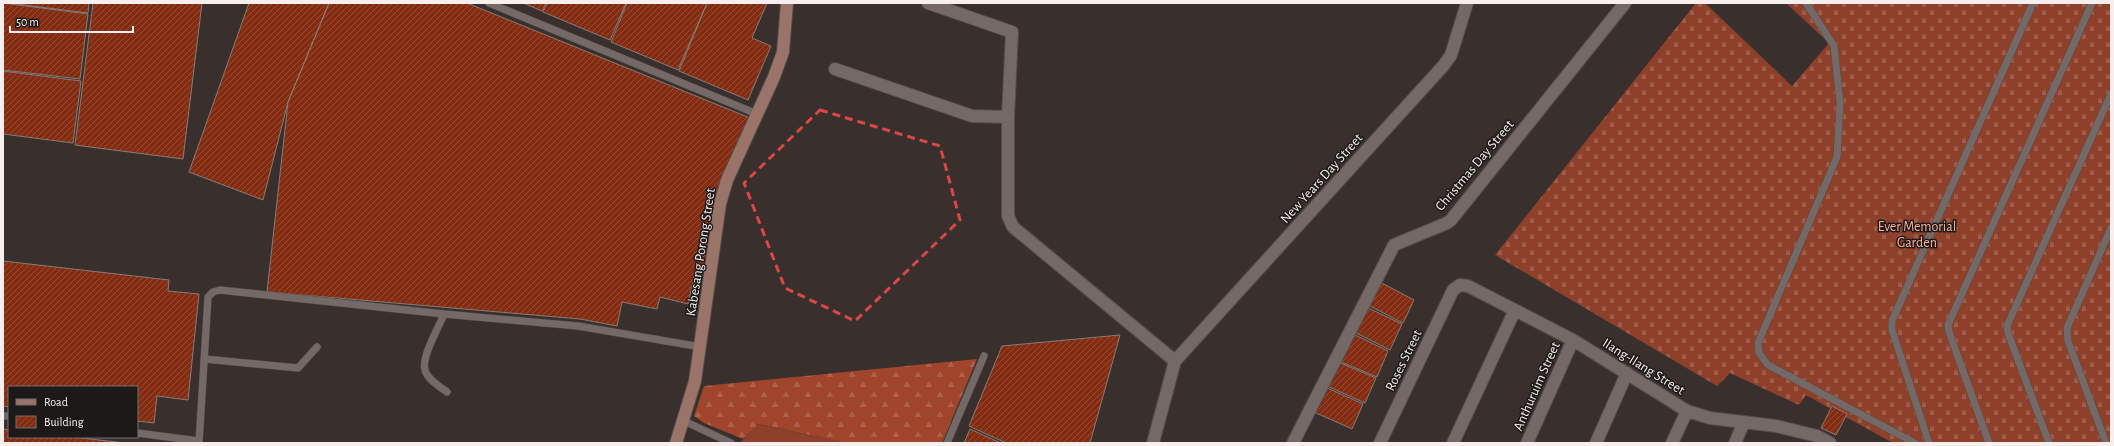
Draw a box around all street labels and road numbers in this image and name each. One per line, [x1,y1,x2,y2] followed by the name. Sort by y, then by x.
[1433,117,1517,214] street label: Christmas Day Street
[1278,131,1366,226] street label: New Years Day Street
[684,187,718,317] street label: Kabesang Porong Street
[1383,327,1425,393] street label: Roses Street
[1600,336,1688,398] street label: Ilang-Ilang Street
[1511,339,1563,433] street label: Anthuruim Street

